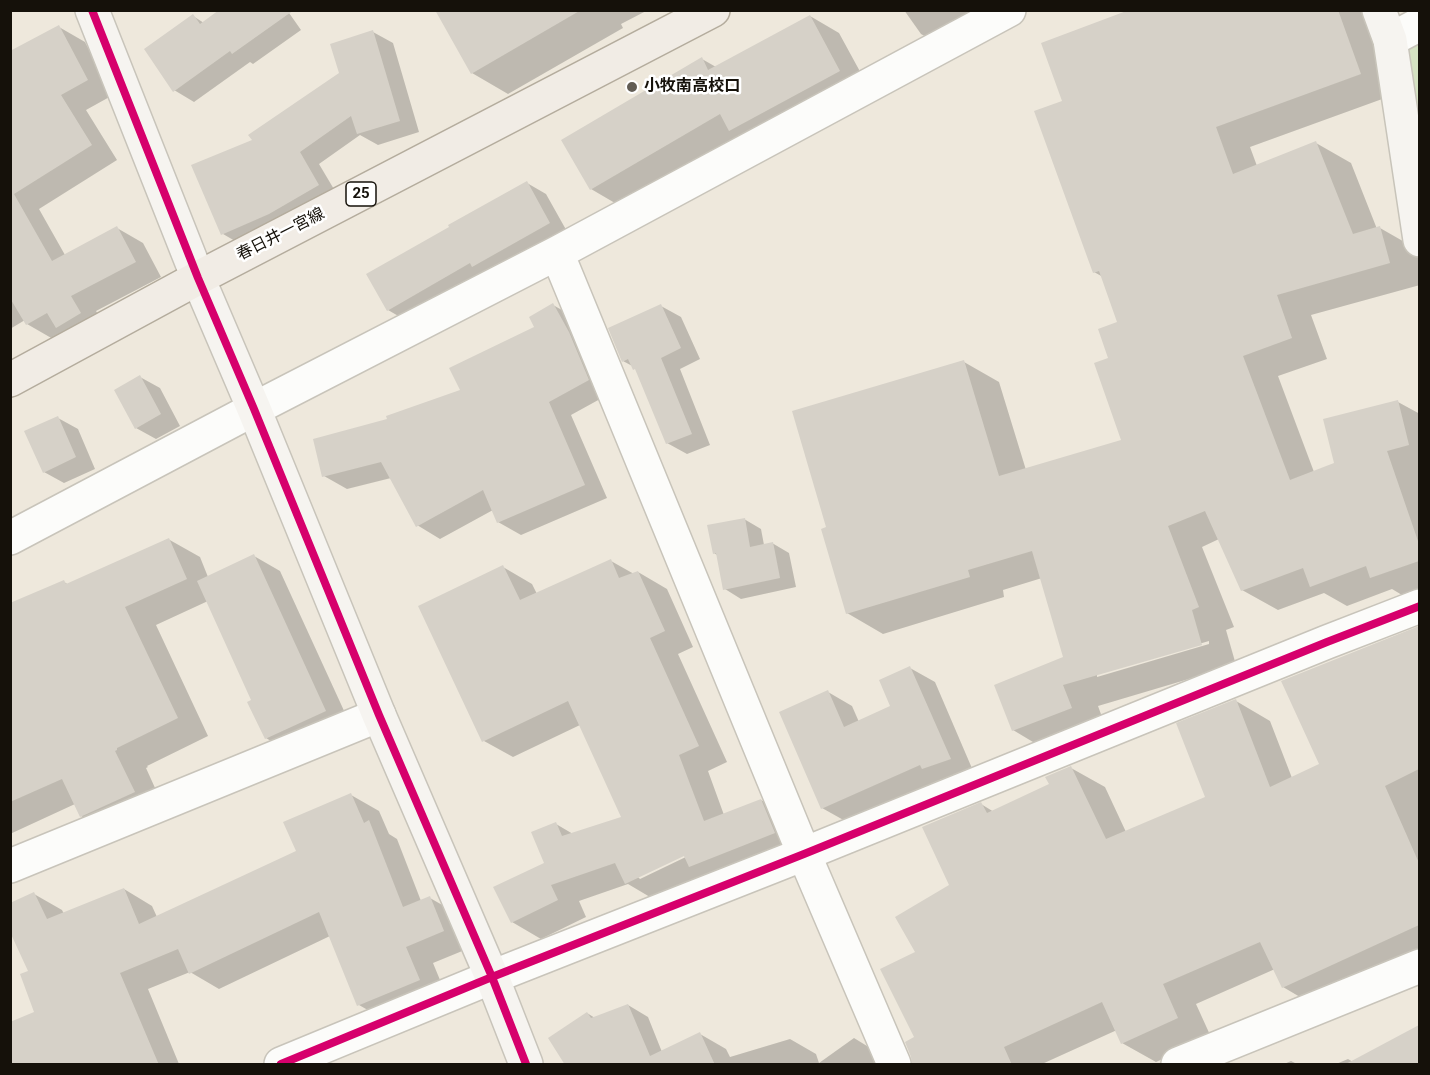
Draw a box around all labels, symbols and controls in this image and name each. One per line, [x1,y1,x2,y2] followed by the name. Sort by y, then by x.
[644,77,740,97] place label: 小牧南高校口
[625,80,639,94] marker: 小牧南高校口
[346,182,376,206] road number: 25
[234,205,328,265] street label: 春日井一宮線

